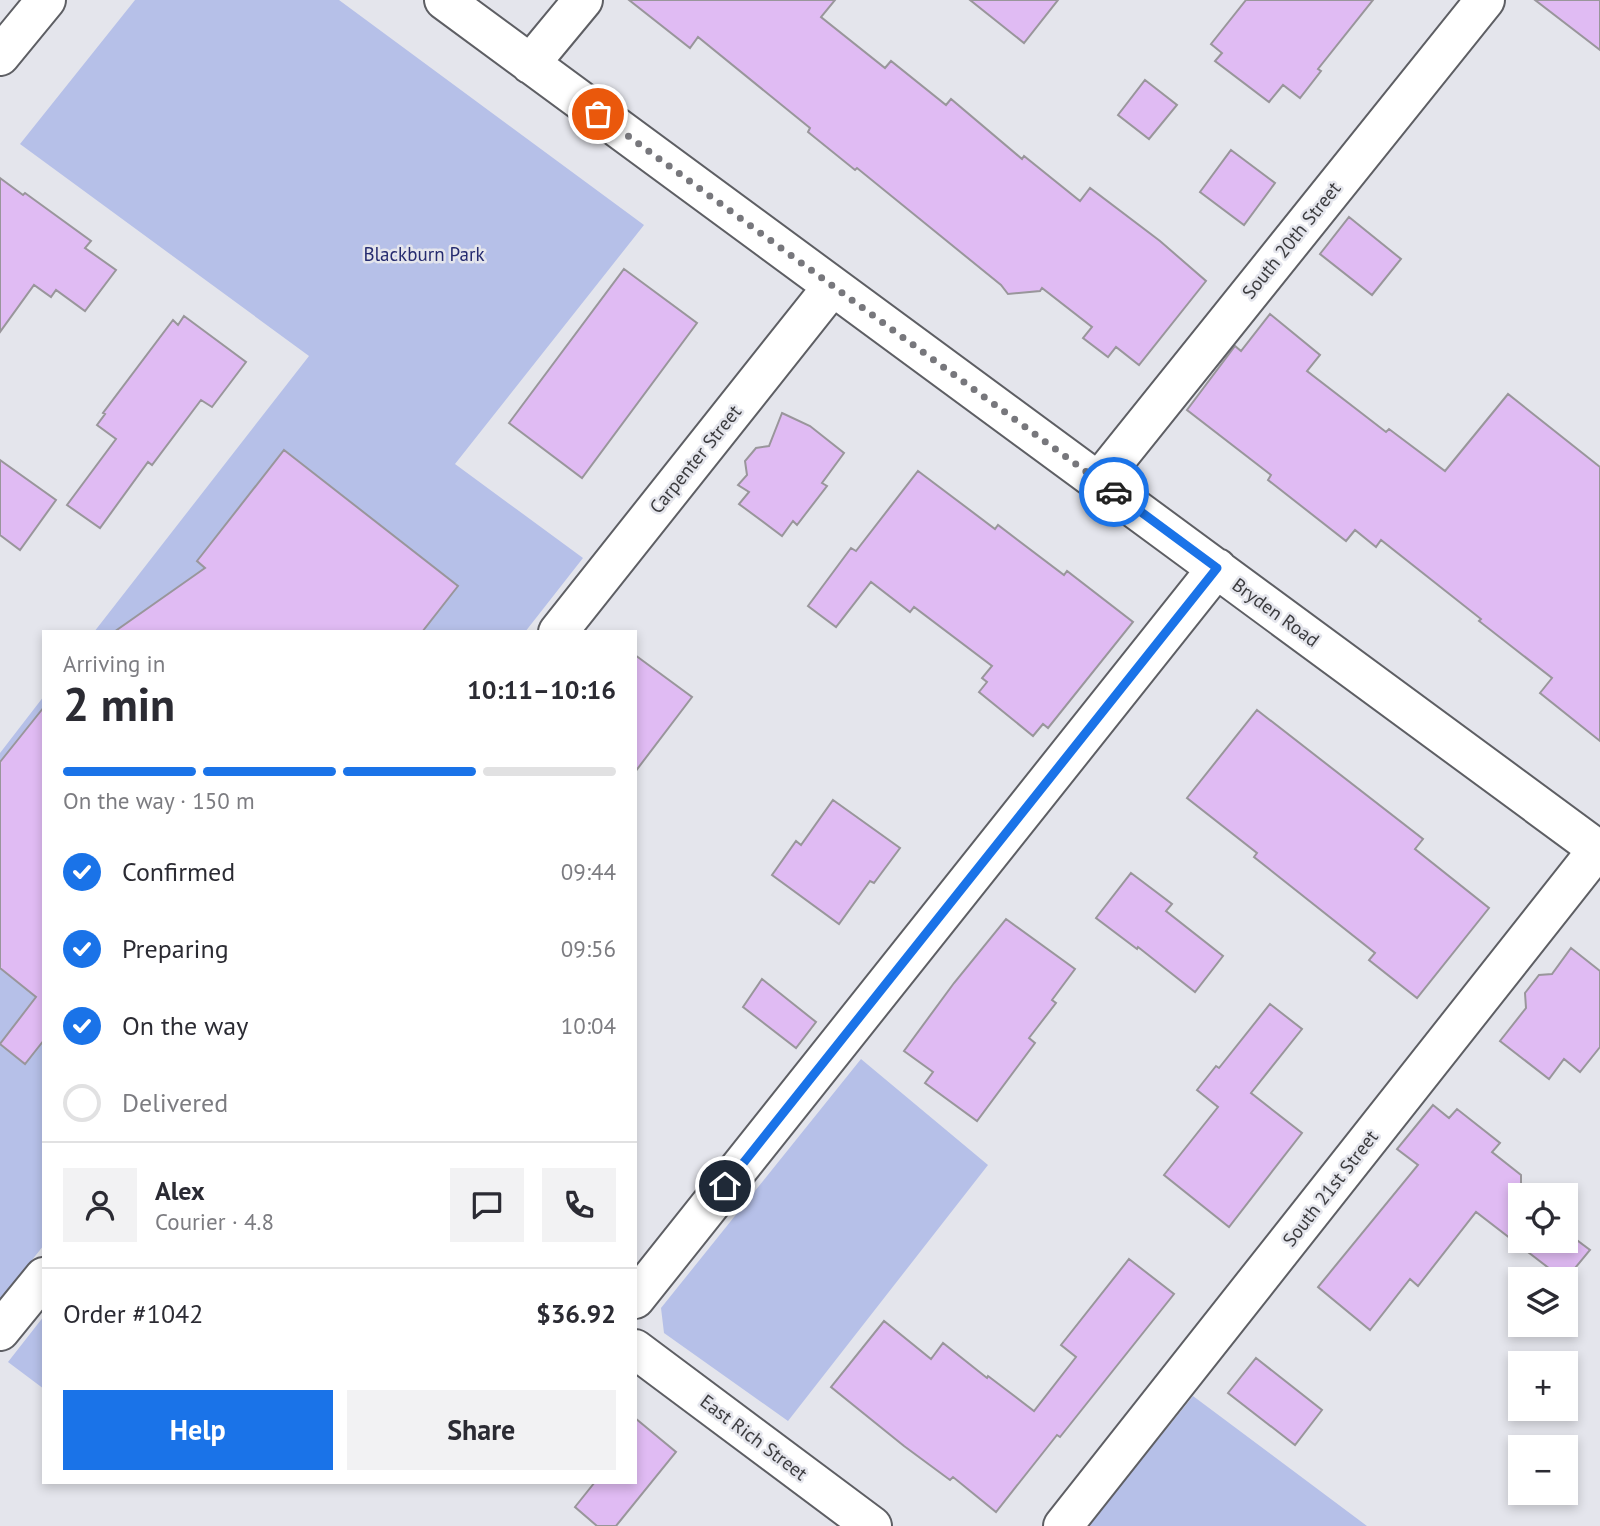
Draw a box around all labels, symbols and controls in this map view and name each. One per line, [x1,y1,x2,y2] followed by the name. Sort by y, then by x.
[568,84,628,144] pin
[579,95,617,133] icon: bag
[1236,176,1346,303] street label: South 20th Street
[363,242,485,266] park label: Blackburn Park
[644,399,746,518] street label: Carpenter Street
[1079,457,1149,527] courier
[1095,473,1133,511] icon: car
[1228,572,1324,652] street label: Bryden Road
[63,649,165,678] text: Arriving in
[467,673,616,706] text: 10:11–10:16
[63,674,175,734] text: 2 min
[63,786,255,815] text: On the way · 150 m
[63,853,101,891] icon: check
[122,855,235,888] text: Confirmed
[561,857,616,886] text: 09:44
[63,930,101,968] icon: check
[122,932,229,965] text: Preparing
[561,934,616,963] text: 09:56
[63,1007,101,1045] icon: check
[122,1009,248,1042] text: On the way
[561,1011,616,1040] text: 10:04
[122,1086,228,1119] text: Delivered
[1277,1125,1383,1251] street label: South 21st Street
[695,1156,755,1216] pin
[706,1167,744,1205] icon: home
[63,1168,137,1242] button: person
[450,1168,524,1242] button: chat
[542,1168,616,1242] button: phone
[155,1174,205,1207] text: Alex
[1508,1183,1578,1505] map controls
[1508,1183,1578,1253] button: locate
[155,1207,274,1236] text: Courier · 4.8
[1508,1267,1578,1337] button: layers
[63,1297,203,1330] text: Order #1042
[536,1297,616,1330] text: $36.92
[1508,1351,1578,1421] button: +
[696,1389,813,1485] street label: East Rich Street
[63,1390,333,1470] button: Help
[347,1390,616,1470] button: Share
[1508,1435,1578,1505] button: −

